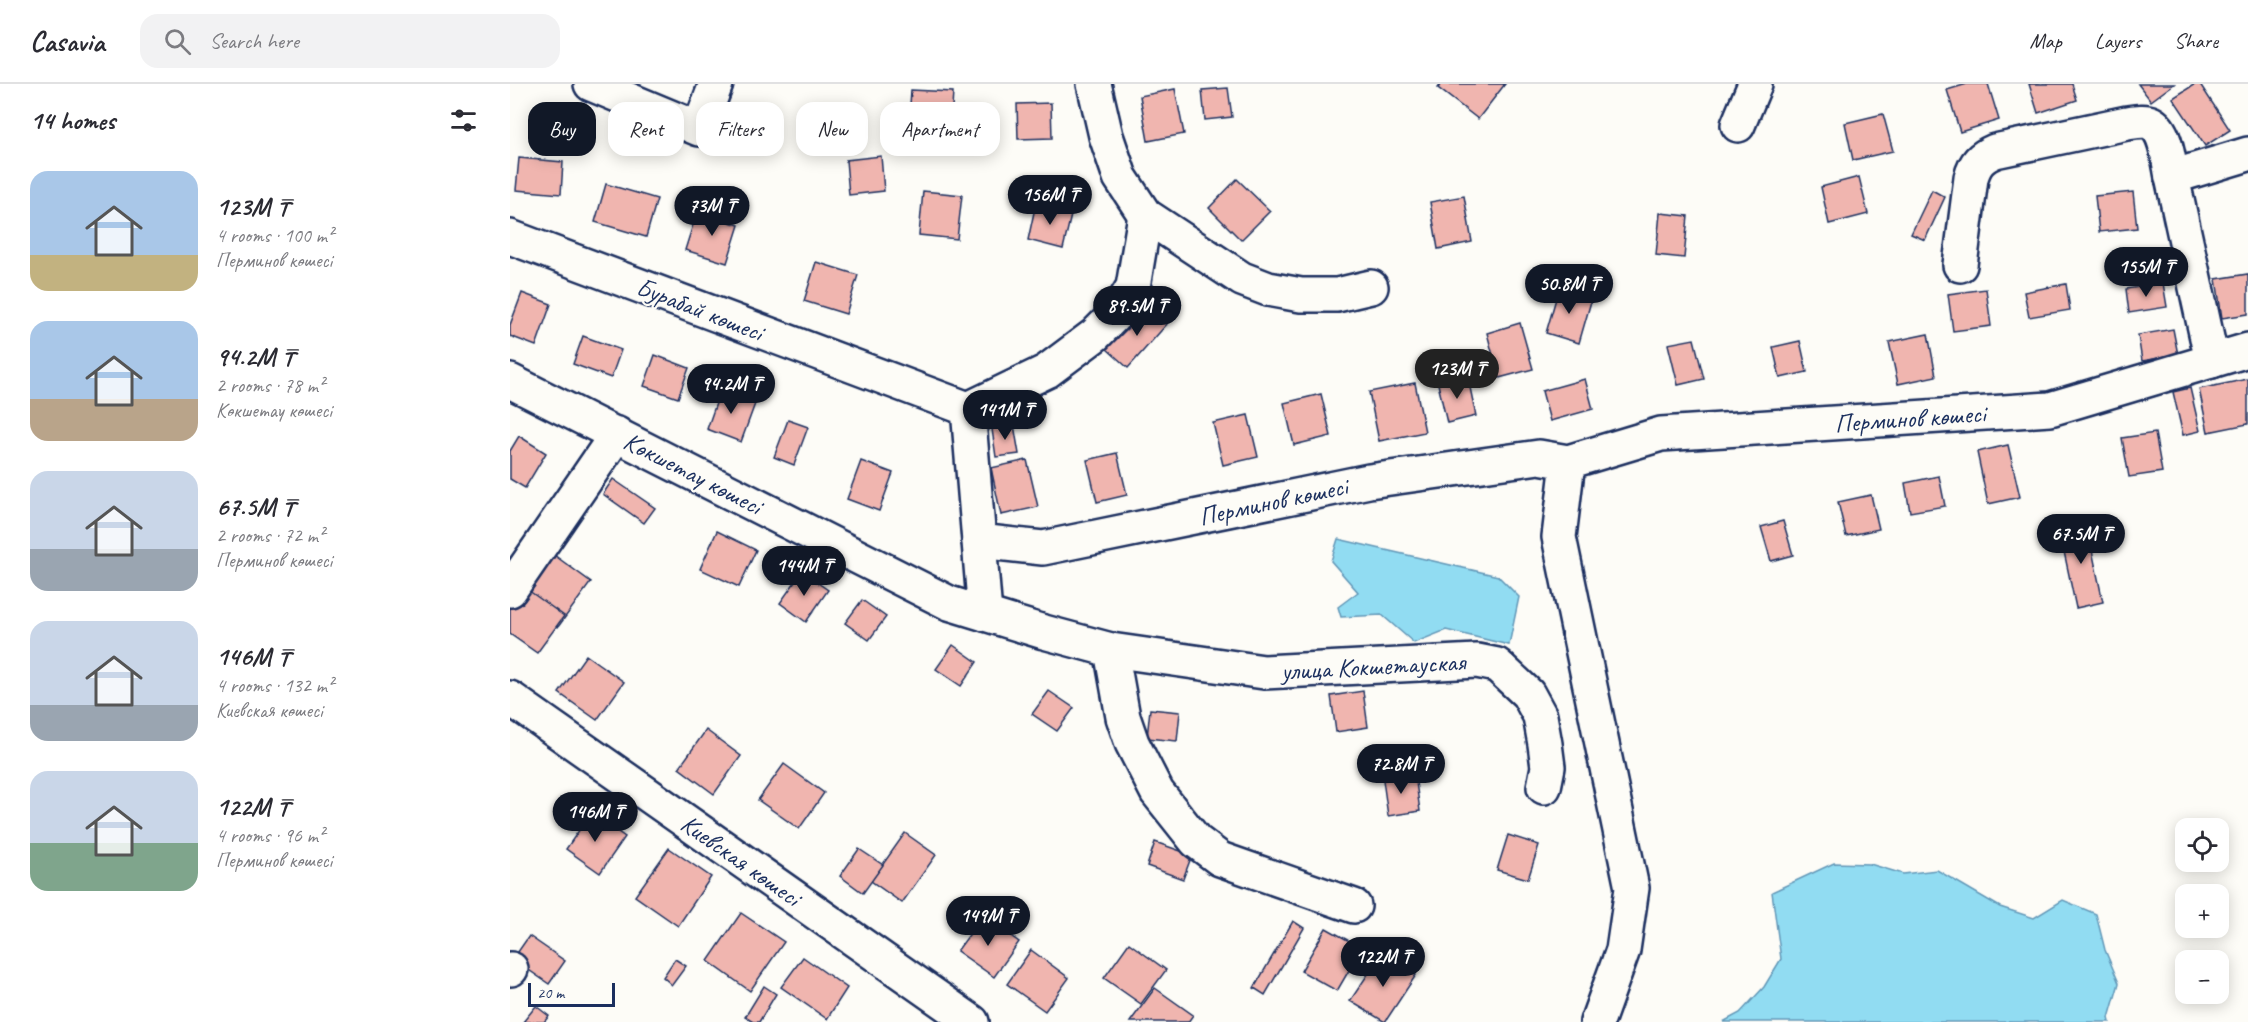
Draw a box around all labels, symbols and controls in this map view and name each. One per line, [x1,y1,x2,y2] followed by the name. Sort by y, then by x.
[140,14,560,68] search box
[30,24,104,59] text: Casavia
[161,25,194,58] icon: search
[209,27,299,55] text: Search here
[2029,28,2062,54] text: Map
[2095,28,2141,54] text: Layers
[2174,28,2218,54] text: Share
[528,102,596,156] chip: Buy
[608,102,684,156] chip: Rent
[696,102,784,156] chip: Filters
[796,102,868,156] chip: New
[880,102,1000,156] chip: Apartment
[30,104,115,137] text: 14 homes
[447,104,480,137] icon: filters
[1001,175,1099,226] pin: 156M ₸
[1022,182,1078,207] text: 156M ₸
[670,186,754,237] pin: 73M ₸
[216,190,289,223] text: 123M ₸
[688,193,736,218] text: 73M ₸
[78,195,150,267] icon: home
[216,223,333,248] text: 4 rooms · 100 m²
[2097,247,2195,298] pin: 155M ₸
[216,248,332,273] text: Перминов көшесі
[2118,254,2174,279] text: 155M ₸
[1514,264,1624,315] pin: 50.8M ₸
[632,270,771,350] street label: Бурабай көшесі
[1539,271,1599,296] text: 50.8M ₸
[1082,286,1192,337] pin: 89.5M ₸
[1107,293,1167,318] text: 89.5M ₸
[216,340,294,373] text: 94.2M ₸
[78,345,150,417] icon: home
[1408,349,1506,400] pin: 123M ₸
[1429,356,1485,381] text: 123M ₸
[676,364,786,415] pin: 94.2M ₸
[701,371,761,396] text: 94.2M ₸
[216,373,324,398] text: 2 rooms · 78 m²
[956,390,1054,441] pin: 141M ₸
[977,397,1033,422] text: 141M ₸
[1833,397,1990,440] street label: Перминов көшесі
[216,398,332,423] text: Көкшетау көшесі
[618,425,770,524] street label: Көкшетау көшесі
[1196,469,1354,533] street label: Перминов көшесі
[216,490,294,523] text: 67.5M ₸
[78,495,150,567] icon: home
[2026,514,2136,565] pin: 67.5M ₸
[2051,521,2111,546] text: 67.5M ₸
[216,523,324,548] text: 2 rooms · 72 m²
[755,546,853,597] pin: 144M ₸
[216,548,332,573] text: Перминов көшесі
[776,553,832,578] text: 144M ₸
[216,640,290,673] text: 146M ₸
[78,645,150,717] icon: home
[1278,645,1468,688] street label: улица Кокшетауская
[216,673,333,698] text: 4 rooms · 132 m²
[216,698,323,723] text: Киевская көшесі
[1346,744,1456,795] pin: 72.8M ₸
[1371,751,1431,776] text: 72.8M ₸
[216,790,289,823] text: 122M ₸
[546,792,644,843] pin: 146M ₸
[78,795,150,867] icon: home
[567,799,623,824] text: 146M ₸
[674,807,810,916] street label: Киевская көшесі
[2175,818,2229,1004] map controls
[2175,818,2229,872] button: locate
[216,823,324,848] text: 4 rooms · 96 m²
[216,848,332,873] text: Перминов көшесі
[2175,884,2229,938] button: +
[939,896,1037,947] pin: 149M ₸
[960,903,1016,928] text: 149M ₸
[1334,937,1432,988] pin: 122M ₸
[1355,944,1411,969] text: 122M ₸
[2175,950,2229,1004] button: −
[528,980,615,1008] scale bar
[537,983,564,1003] text: 20 m

